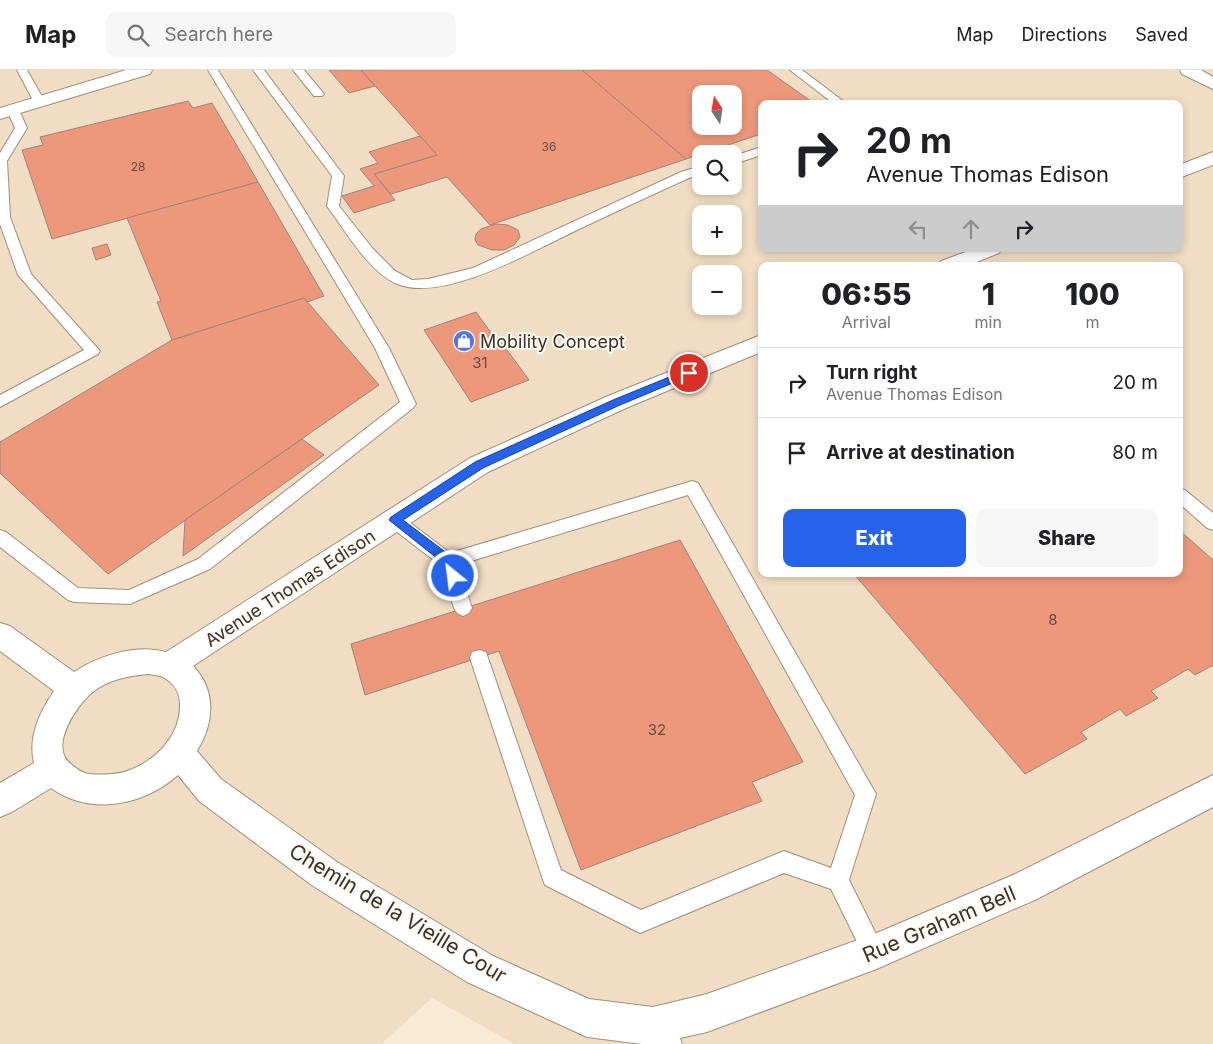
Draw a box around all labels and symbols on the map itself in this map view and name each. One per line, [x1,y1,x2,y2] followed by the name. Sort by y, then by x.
[692,85,742,135] north arrow
[542,139,556,154] house number: 36
[131,159,145,174] house number: 28
[452,329,476,353] shop icon: Mobility Concept
[480,331,625,352] place label: Mobility Concept
[668,352,710,394] pin
[472,353,488,372] house number: 31
[201,525,379,651] street label: Avenue Thomas Edison
[426,549,478,601] position arrow
[1048,610,1058,629] house number: 8
[648,720,666,739] house number: 32
[285,838,511,988] street label: Chemin de la Vieille Cour
[859,880,1019,968] street label: Rue Graham Bell

